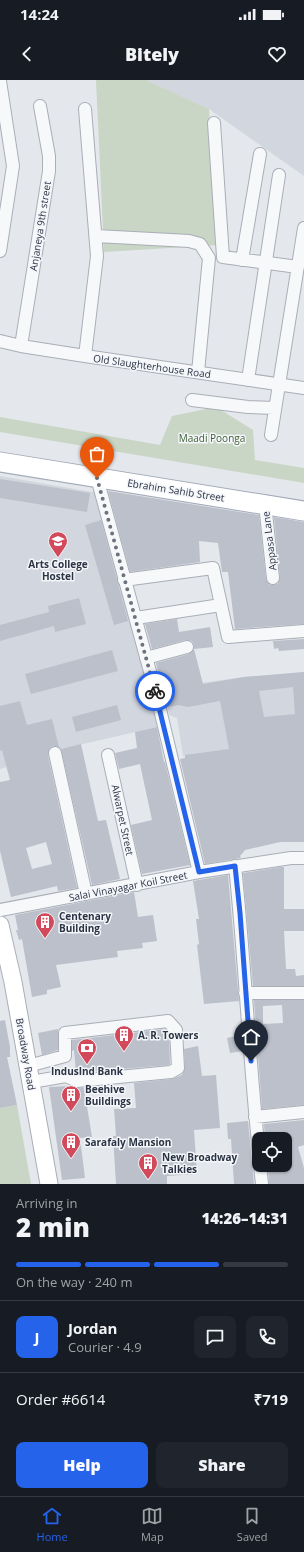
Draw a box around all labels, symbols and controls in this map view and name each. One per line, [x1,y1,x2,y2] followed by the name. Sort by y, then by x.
[20,4,59,24] text: 14:24
[125,42,179,66] text: Bitely
[16,43,38,65] icon: back
[266,43,288,65] icon: heart
[26,180,54,272] street label: Anjaneya 9th street
[92,351,212,381] street label: Old Slaughterhouse Road
[179,431,245,445] park label: Maadi Poonga
[80,437,114,478] pin
[86,443,108,465] icon: bag
[126,475,226,505] street label: Ebrahim Sahib Street
[258,510,280,571] street label: Appasa Lane
[47,530,69,558] school or university icon: Arts College Hostel
[28,557,88,583] place label: Arts College Hostel
[135,671,175,711] courier
[144,680,166,702] icon: bike
[109,783,137,857] street label: Alwarpet Street
[68,868,189,904] street label: Salai Vinayagar Koil Street
[59,909,111,935] place label: Centenary Building
[34,911,56,939] building icon: Centenary Building
[13,1017,39,1091] street label: Broadway Road
[234,1020,268,1061] pin
[113,1024,135,1052] building icon: A. R. Towers
[240,1026,262,1048] icon: home
[138,1028,198,1042] place label: A. R. Towers
[76,1037,98,1065] bank icon: IndusInd Bank
[51,1064,124,1078] place label: IndusInd Bank
[85,1082,131,1108] place label: Beehive Buildings
[60,1084,82,1112] building icon: Beehive Buildings
[60,1131,82,1159] building icon: Sarafaly Mansion
[252,1132,292,1172] map controls
[252,1132,292,1172] button: locate
[85,1135,171,1149] place label: Sarafaly Mansion
[162,1150,238,1176] place label: New Broadway Talkies
[137,1152,159,1180] building icon: New Broadway Talkies
[16,1194,78,1212] text: Arriving in
[202,1208,288,1228] text: 14:26–14:31
[16,1209,90,1245] text: 2 min
[16,1273,132,1291] text: On the way · 240 m
[194,1316,236,1358] button: chat
[246,1316,288,1358] button: phone
[68,1318,117,1338] text: Jordan
[35,1327,39,1347] text: J
[68,1338,142,1356] text: Courier · 4.9
[16,1389,105,1409] text: Order #6614
[254,1389,288,1409] text: ₹719
[16,1442,148,1488] button: Help
[156,1442,288,1488] button: Share
[37,1505,68,1544] tab: Home
[141,1505,164,1544] tab: Map
[237,1505,267,1544] tab: Saved

